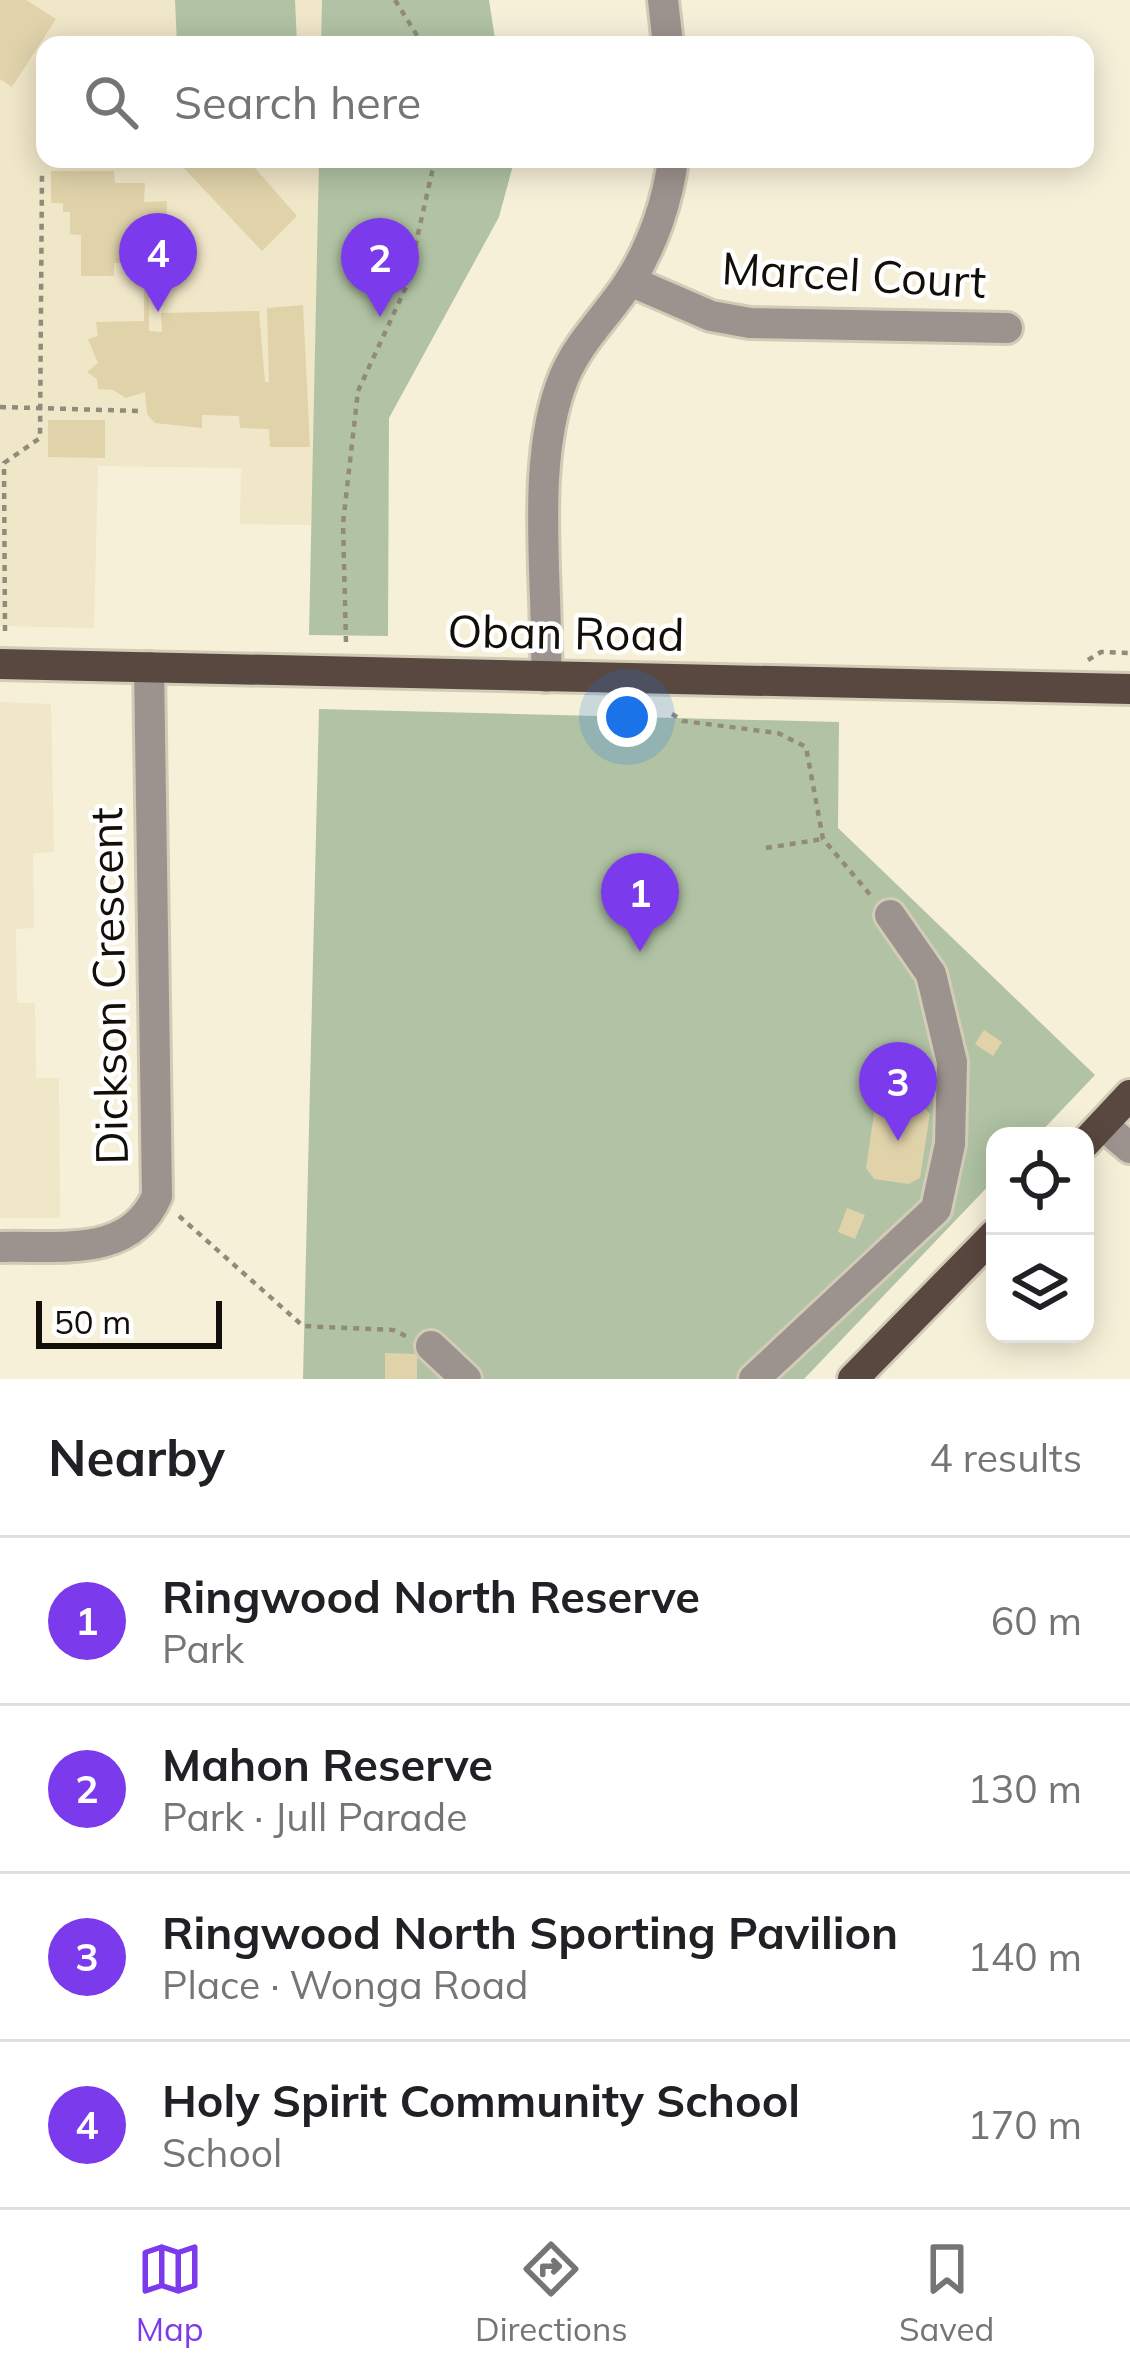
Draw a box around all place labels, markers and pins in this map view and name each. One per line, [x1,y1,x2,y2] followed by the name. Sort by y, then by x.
[119,213,197,312] pin: 4
[341,218,419,317] pin: 2
[601,853,679,952] pin: 1
[859,1042,937,1141] pin: 3

